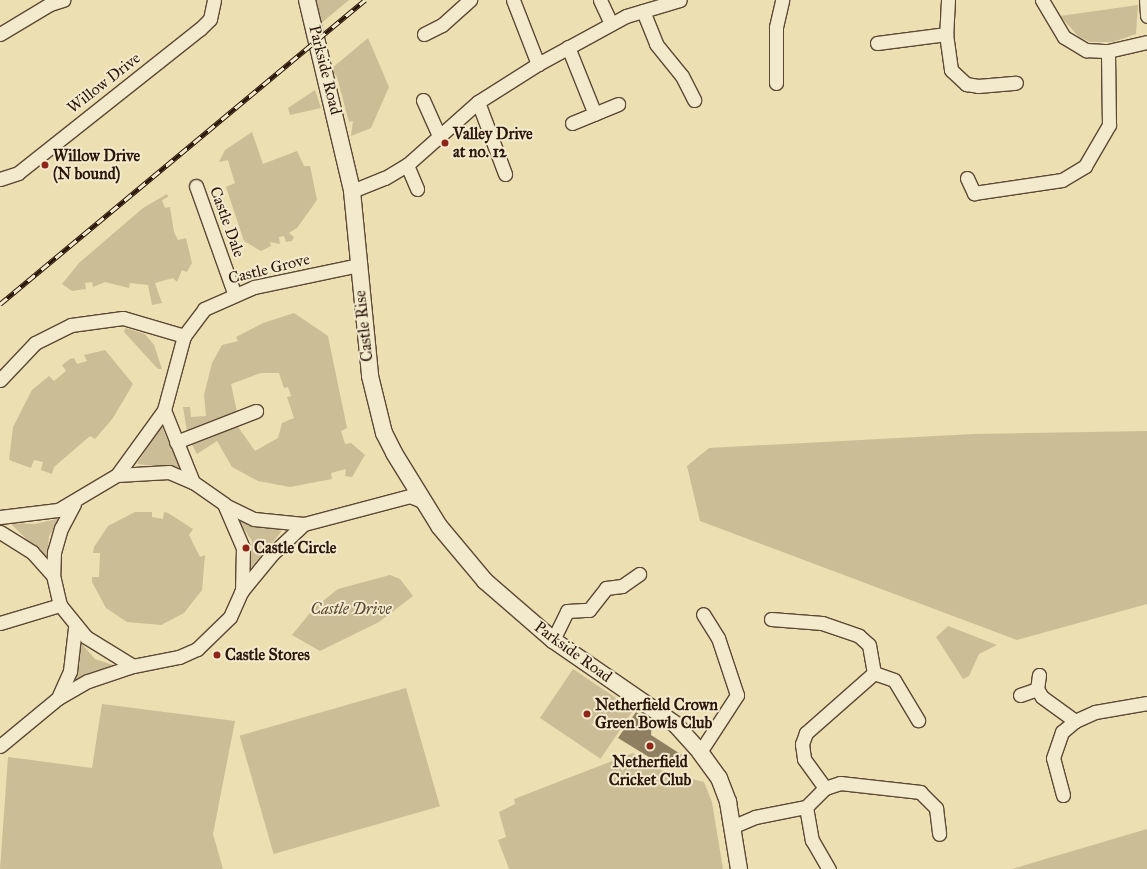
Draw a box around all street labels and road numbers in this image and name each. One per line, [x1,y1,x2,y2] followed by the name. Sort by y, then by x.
[305,23,345,117] street label: Parkside Road
[64,49,144,117] street label: Willow Drive
[205,184,249,260] street label: Castle Dale
[226,250,312,288] street label: Castle Grove
[351,289,377,363] street label: Castle Rise
[530,617,616,687] street label: Parkside Road

